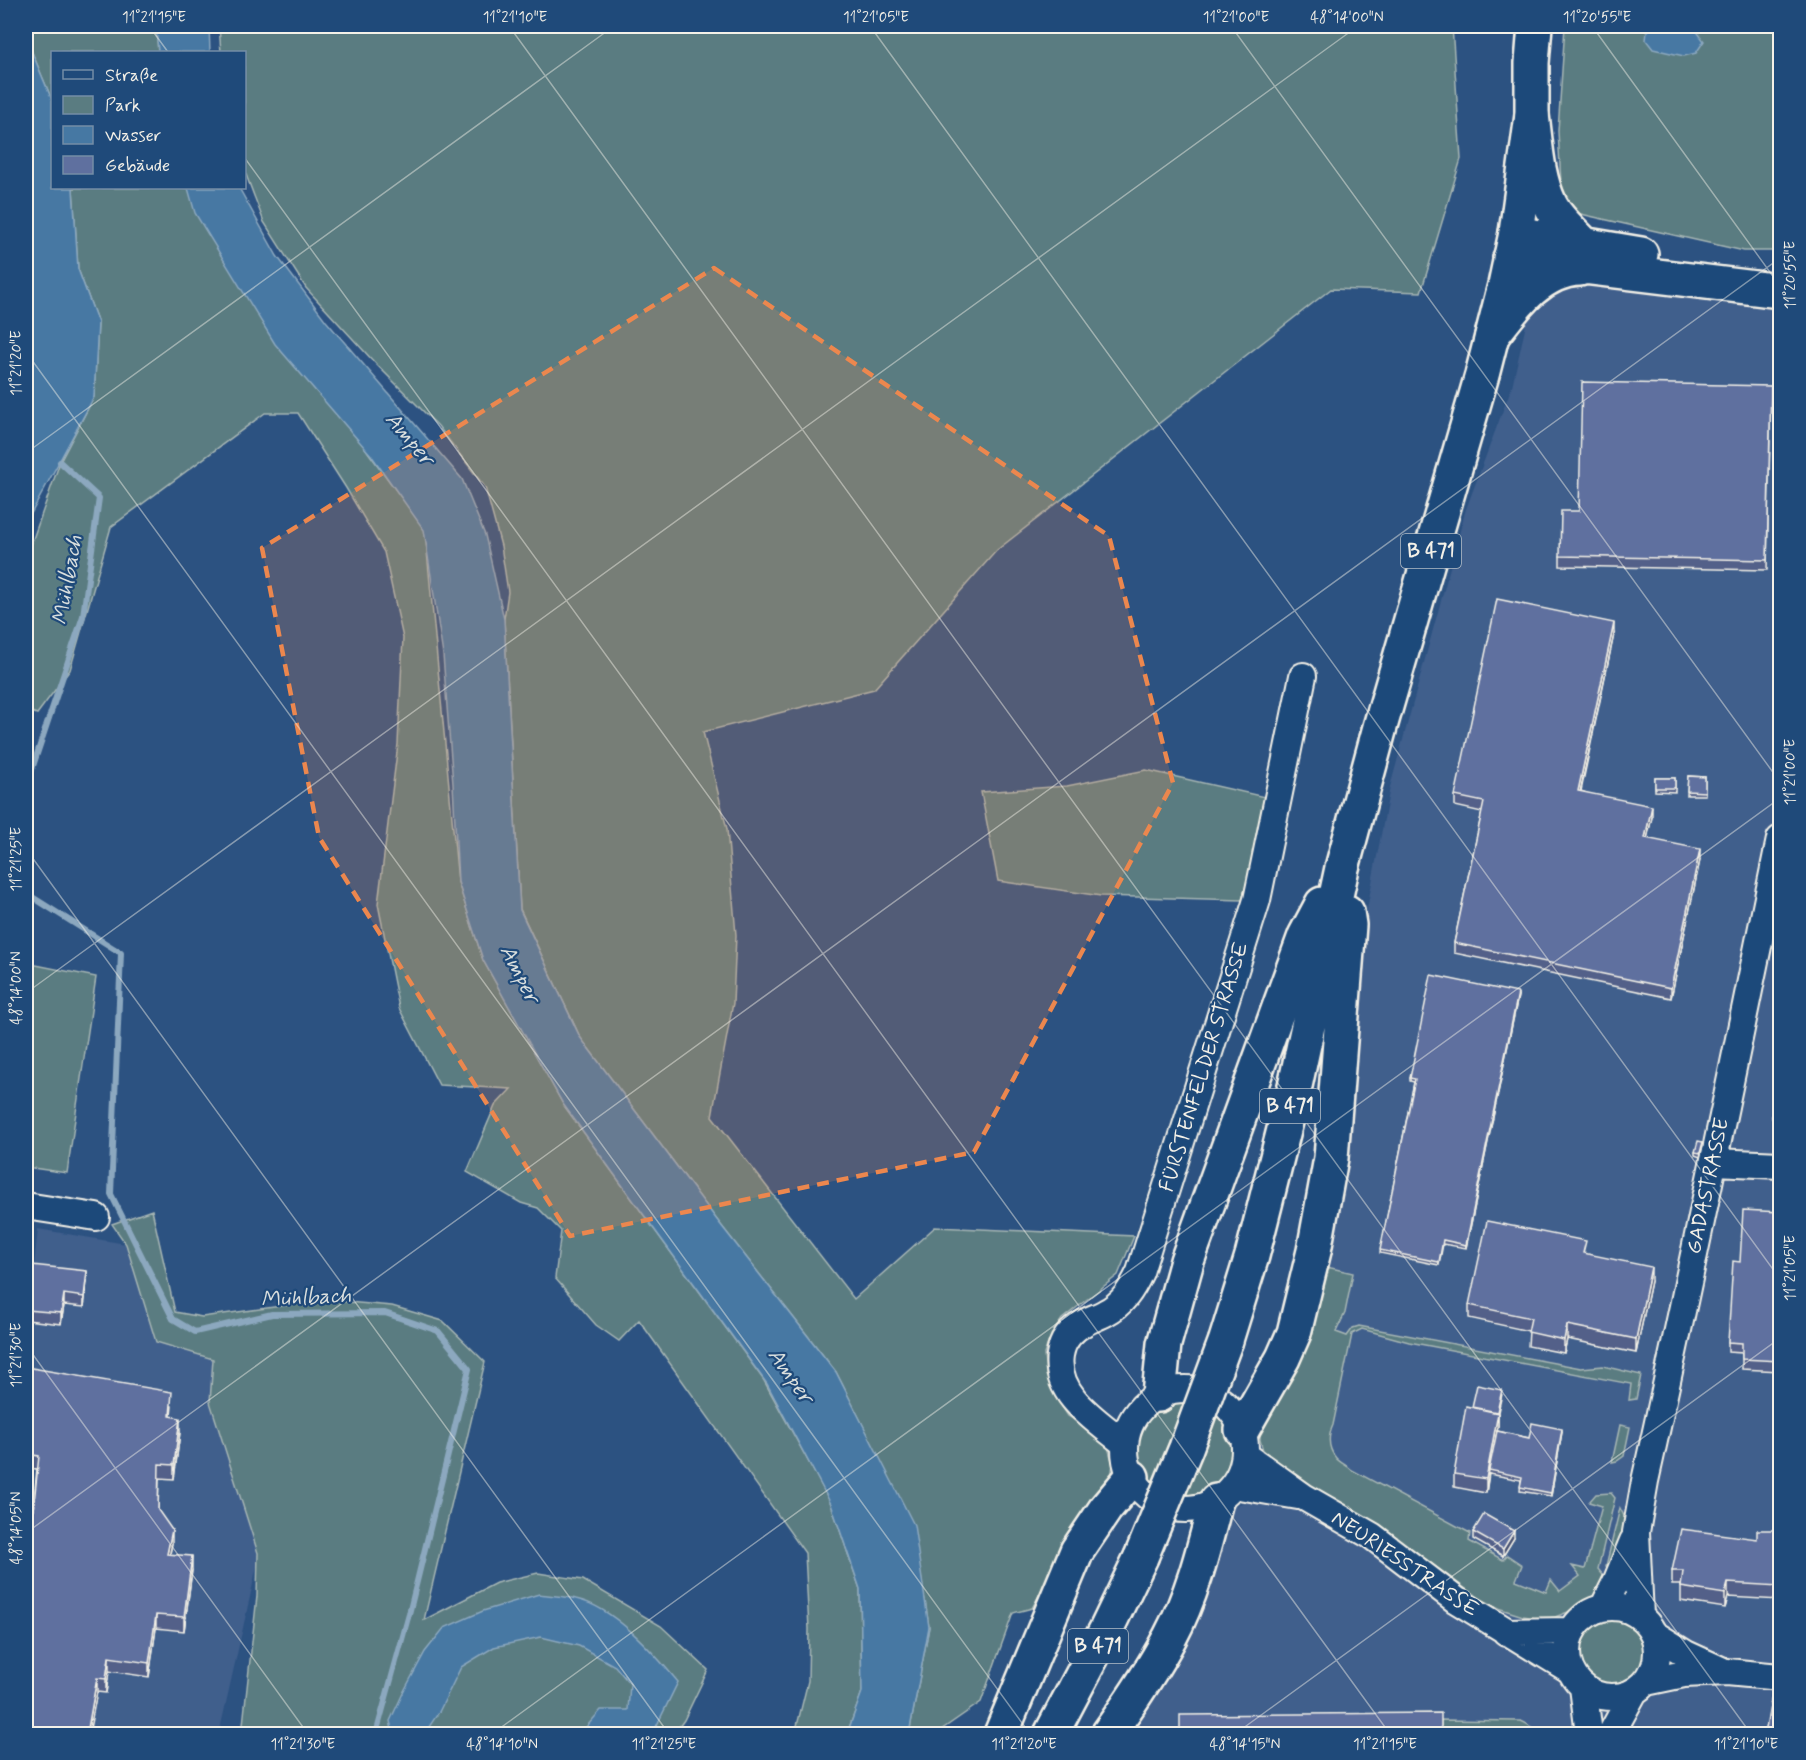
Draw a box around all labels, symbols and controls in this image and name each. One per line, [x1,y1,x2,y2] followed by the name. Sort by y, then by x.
[122,8,186,28] text: 11°21'15"E
[483,8,548,28] text: 11°21'10"E
[843,8,909,28] text: 11°21'05"E
[1203,8,1269,28] text: 11°21'00"E
[1310,8,1384,28] text: 48°14'00"N
[1563,8,1632,28] text: 11°20'55"E
[51,51,246,189] legend
[105,64,158,88] text: Straße
[105,94,141,118] text: Park
[105,124,162,148] text: Wasser
[105,154,170,178] text: Gebäude
[1781,240,1801,309] text: 11°20'55"E
[7,330,27,396] text: 11°21'20"E
[378,406,441,474] water label: Amper
[46,533,90,627] water label: Mühlbach
[1401,534,1461,568] road number: B 471
[1781,739,1801,805] text: 11°21'00"E
[7,826,27,891] text: 11°21'25"E
[1153,938,1255,1195] street label: FÜRSTENFELDER STRASSE
[493,940,547,1010] water label: Amper
[7,951,27,1025] text: 48°14'00"N
[1260,1089,1320,1123] road number: B 471
[1680,1115,1736,1257] street label: GADASTRASSE
[1781,1235,1801,1301] text: 11°21'05"E
[260,1282,352,1314] water label: Mühlbach
[7,1322,27,1387] text: 11°21'30"E
[761,1343,821,1412] water label: Amper
[7,1492,27,1564] text: 48°14'05"N
[1326,1504,1484,1624] street label: NEURIESSTRASSE
[1068,1629,1128,1663] road number: B 471
[271,1735,336,1755] text: 11°21'30"E
[466,1735,538,1755] text: 48°14'10"N
[632,1735,697,1755] text: 11°21'25"E
[991,1735,1057,1755] text: 11°21'20"E
[1209,1735,1281,1755] text: 48°14'15"N
[1353,1735,1417,1755] text: 11°21'15"E
[1714,1735,1779,1755] text: 11°21'10"E

